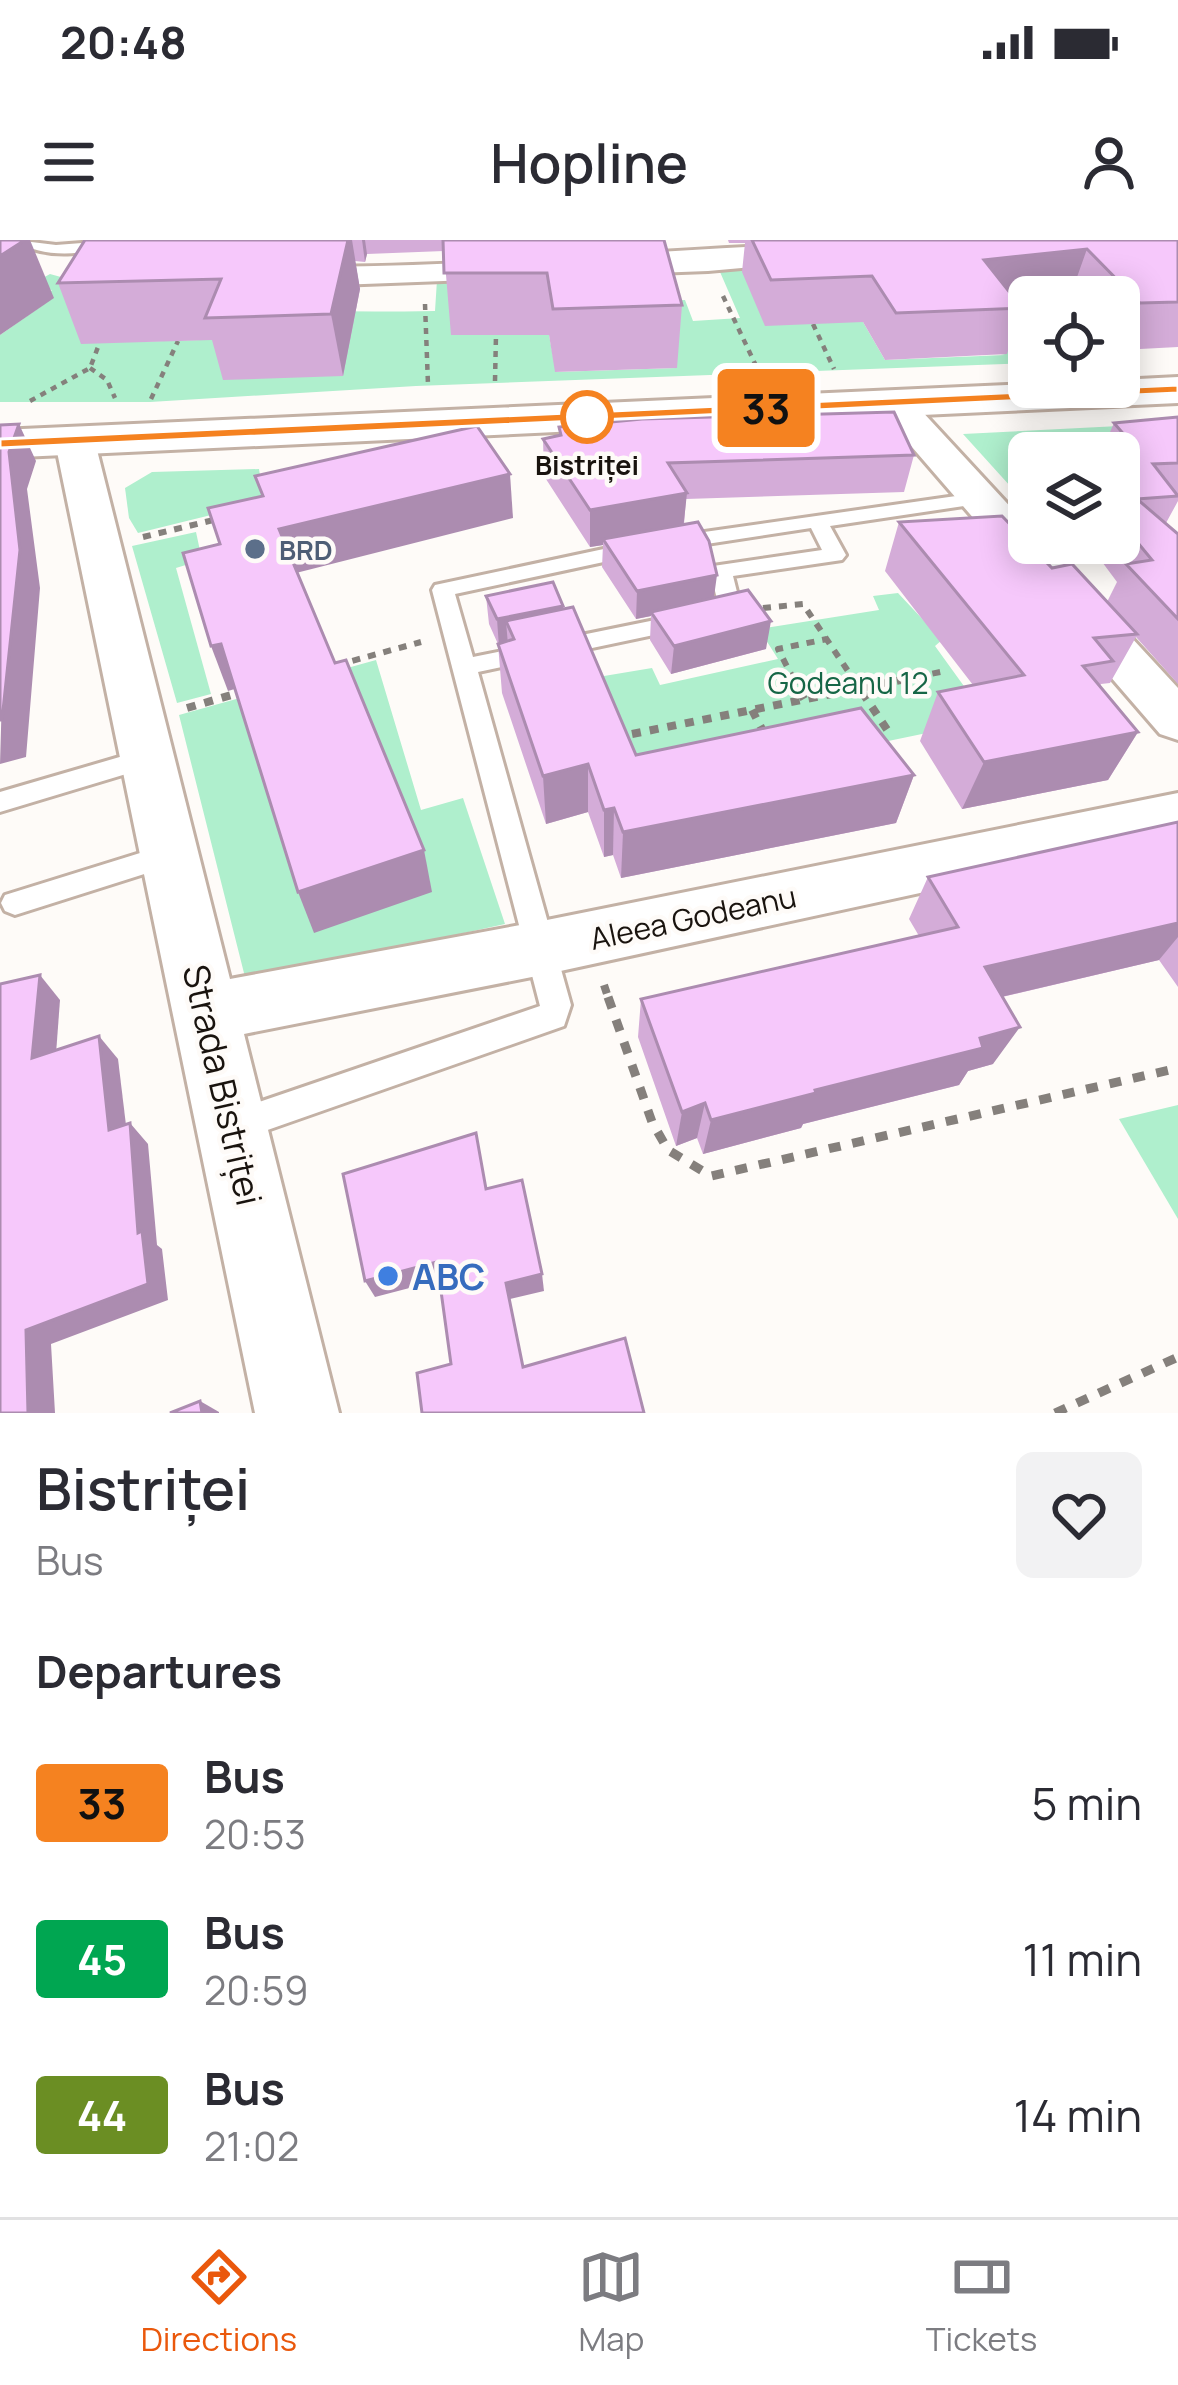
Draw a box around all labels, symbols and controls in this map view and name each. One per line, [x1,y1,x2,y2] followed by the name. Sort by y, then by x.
[60,11,187,73] text: 20:48
[490,125,688,199] text: Hopline
[36,129,102,195] icon: menu
[1076,129,1142,195] icon: person
[1008,276,1140,564] map controls
[1008,276,1140,408] button: locate
[712,369,820,447] line badge: 33
[742,379,790,437] text: 33
[562,392,612,442] marker: Bistriței
[1008,432,1140,564] button: layers
[535,446,639,483] place label: Bistriței
[279,531,333,568] place label: BRD
[242,536,268,562] marker: BRD
[767,662,929,703] park label: Godeanu 12
[586,875,800,959] street label: Aleea Godeanu
[171,960,275,1210] street label: Strada Bistriței
[412,1252,485,1301] place label: ABC
[375,1263,401,1289] marker: ABC
[36,1449,250,1527] text: Bistriței
[1016,1452,1142,1578] button: heart
[36,1533,104,1587] text: Bus
[36,1640,282,1702] text: Departures
[204,1745,285,1807] text: Bus
[1032,1772,1142,1834] text: 5 min
[78,1774,126,1832] text: 33
[204,1807,306,1861] text: 20:53
[204,1901,285,1963] text: Bus
[1023,1928,1142,1990] text: 11 min
[77,1930,127,1988] text: 45
[204,1963,308,2017] text: 20:59
[204,2057,285,2119] text: Bus
[1014,2084,1142,2146] text: 14 min
[77,2086,127,2144] text: 44
[204,2119,299,2173] text: 21:02
[141,2244,297,2361] tab: Directions
[578,2244,644,2361] tab: Map
[926,2244,1037,2361] tab: Tickets

